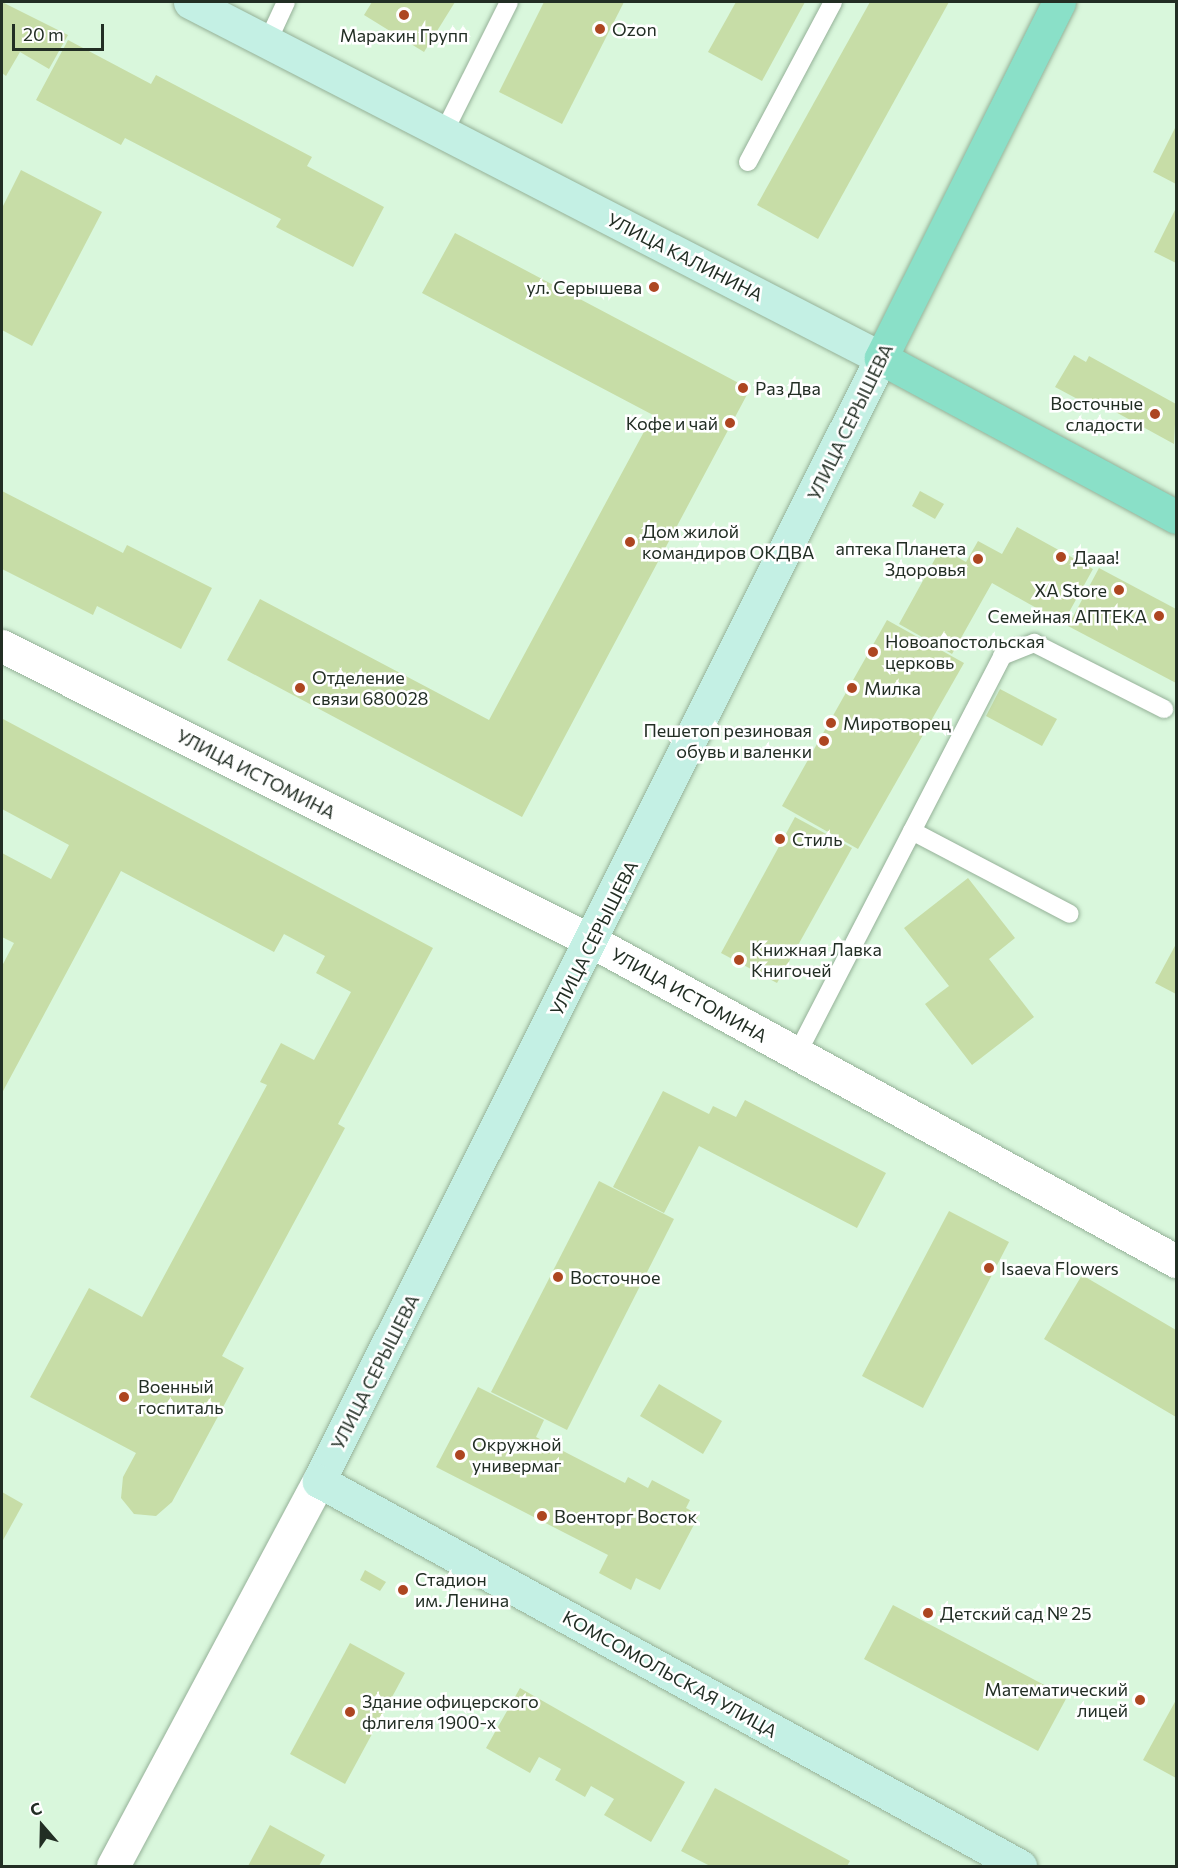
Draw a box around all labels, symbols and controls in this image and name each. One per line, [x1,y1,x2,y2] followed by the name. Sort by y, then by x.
[397,8,411,22] marker: Маракин Групп
[15,12,106,50] scale bar
[612,18,657,40] place label: Ozon
[593,22,607,36] marker: Ozon
[23,23,64,45] text: 20 m
[340,24,468,46] place label: Маракин Групп
[604,208,766,306] street label: УЛИЦА КАЛИНИНА
[526,276,642,298] place label: ул. Серышева
[647,280,661,294] marker: ул. Серышева
[803,340,897,504] street label: УЛИЦА СЕРЫШЕВА
[755,377,821,399] place label: Раз Два
[736,381,750,395] marker: Раз Два
[1050,393,1143,436] place label: Восточные сладости
[1148,407,1162,421] marker: Восточные сладости
[626,412,718,434] place label: Кофе и чай
[723,416,737,430] marker: Кофе и чай
[642,521,814,564] place label: Дом жилой командиров ОКДВА
[623,535,637,549] marker: Дом жилой командиров ОКДВА
[835,538,966,580] place label: аптека Планета Здоровья
[1073,546,1119,568] place label: Дааа!
[1054,550,1068,564] marker: Дааа!
[971,552,985,566] marker: аптека Планета Здоровья
[1034,579,1107,601] place label: XA Store
[1112,583,1126,597] marker: XA Store
[988,605,1147,627] place label: Семейная АПТЕКА
[1152,609,1166,623] marker: Семейная АПТЕКА
[885,631,1045,674] place label: Новоапостольская церковь
[866,645,880,659] marker: Новоапостольская церковь
[312,667,429,710] place label: Отделение связи 680028
[864,677,921,699] place label: Милка
[293,681,307,695] marker: Отделение связи 680028
[845,681,859,695] marker: Милка
[843,712,951,734] place label: Миротворец
[824,716,838,730] marker: Миротворец
[643,720,812,762] place label: Пешетоп резиновая обувь и валенки
[173,725,339,823] street label: УЛИЦА ИСТОМИНА
[817,734,831,748] marker: Пешетоп резиновая обувь и валенки
[792,828,842,850] place label: Стиль
[773,832,787,846] marker: Стиль
[546,857,642,1019] street label: УЛИЦА СЕРЫШЕВА
[751,939,882,982] place label: Книжная Лавка Книгочей
[607,943,771,1047] street label: УЛИЦА ИСТОМИНА
[732,953,746,967] marker: Книжная Лавка Книгочей
[1001,1257,1119,1279] place label: Isaeva Flowers
[982,1261,996,1275] marker: Isaeva Flowers
[570,1266,660,1288] place label: Восточное
[551,1270,565,1284] marker: Восточное
[327,1291,423,1453] street label: УЛИЦА СЕРЫШЕВА
[138,1376,223,1418] place label: Военный госпиталь
[115,1388,133,1406] marker: Военный госпиталь
[472,1434,562,1476] place label: Окружной универмаг
[453,1448,467,1462] marker: Окружной универмаг
[554,1505,697,1527] place label: Военторг Восток
[535,1509,549,1523] marker: Военторг Восток
[415,1569,509,1612] place label: Стадион им. Ленина
[396,1583,410,1597] marker: Стадион им. Ленина
[940,1602,1092,1624] place label: Детский сад № 25
[559,1606,781,1742] street label: КОМСОМОЛЬСКАЯ УЛИЦА
[921,1606,935,1620] marker: Детский сад № 25
[985,1679,1128,1722] place label: Математический лицей
[362,1691,539,1734] place label: Здание офицерского флигеля 1900-х
[1133,1693,1147,1707] marker: Математический лицей
[343,1705,357,1719] marker: Здание офицерского флигеля 1900-х
[12,1796,72,1856] north arrow
[27,1798,44,1819] text: С

